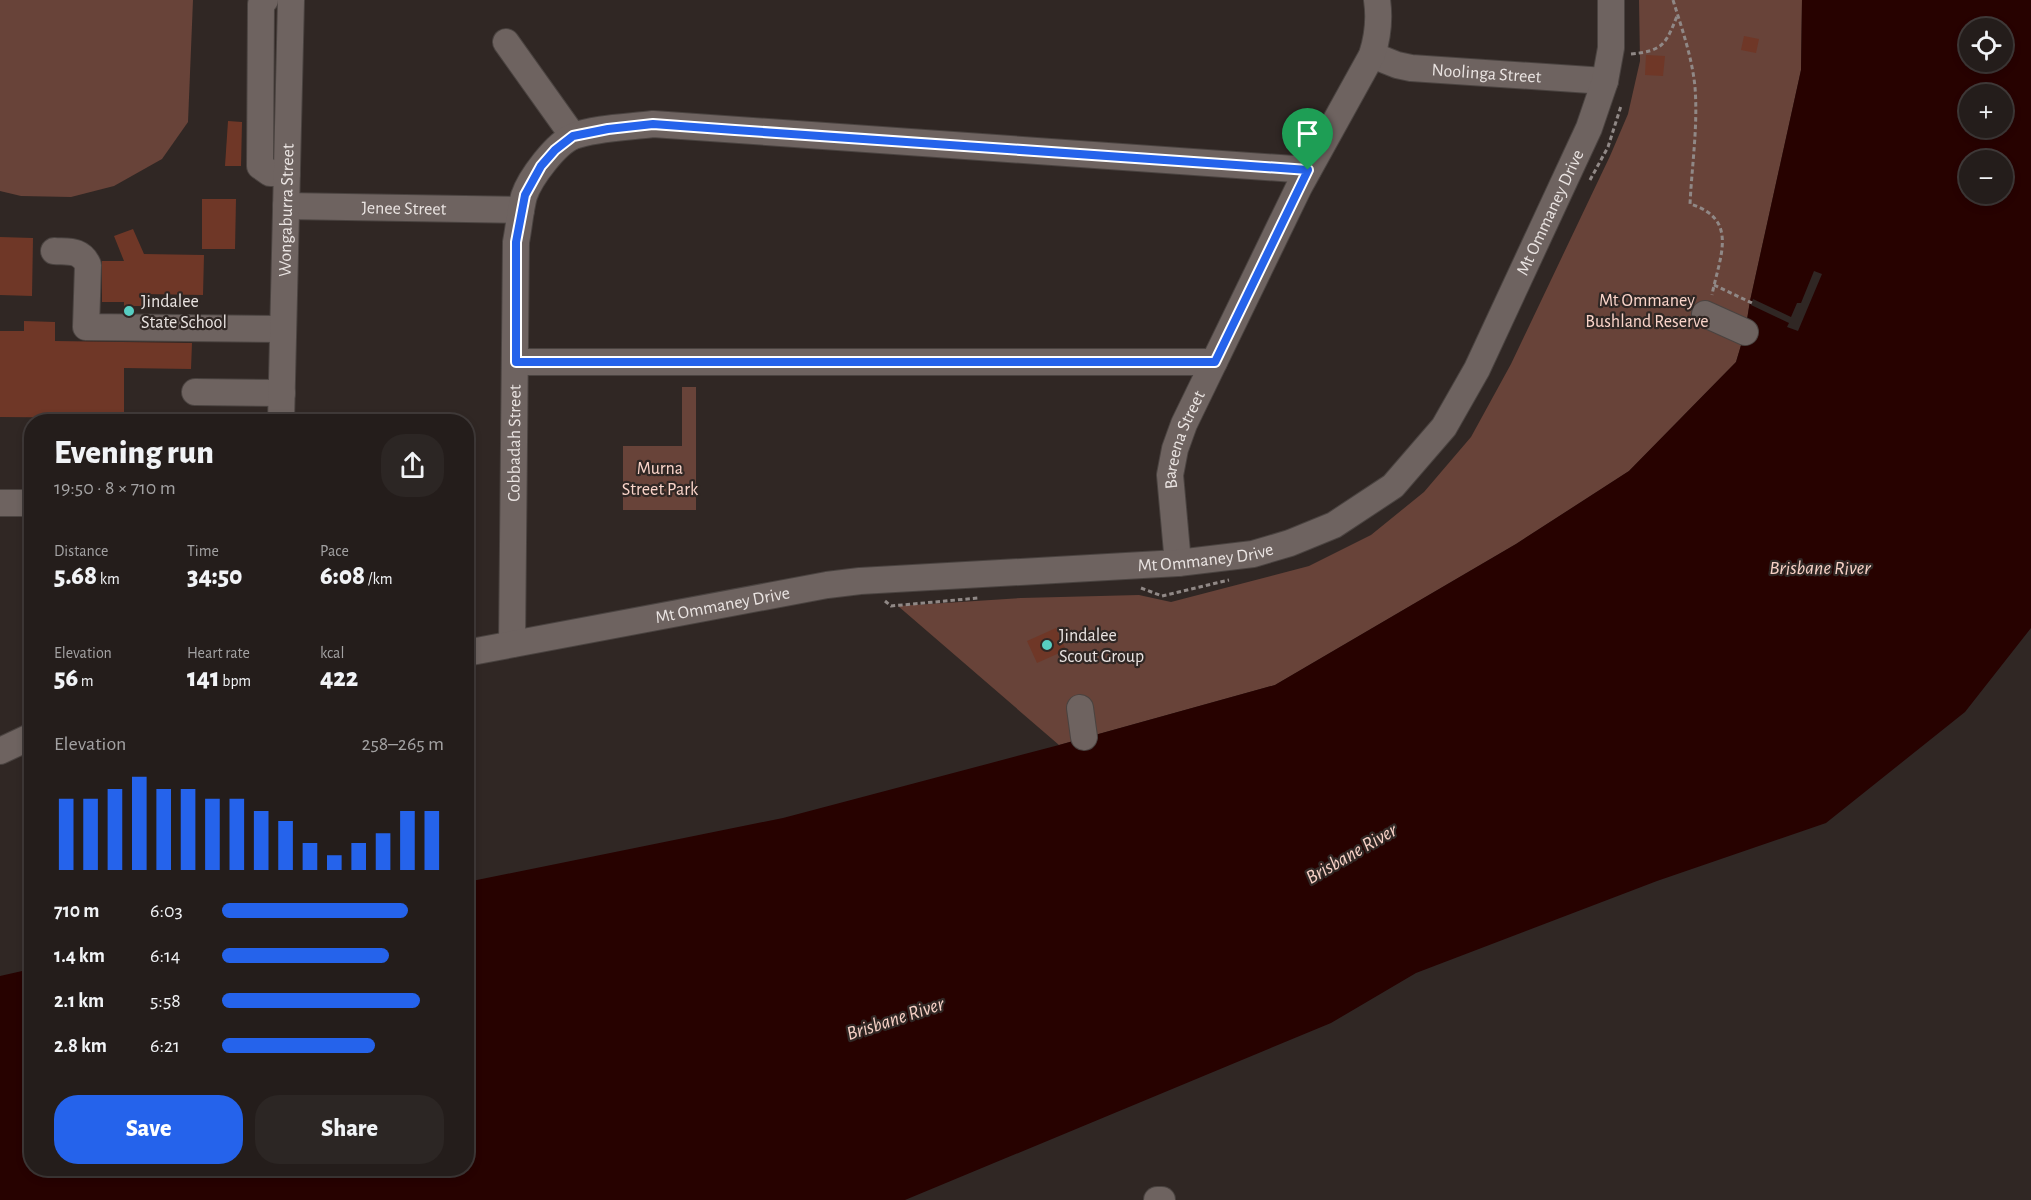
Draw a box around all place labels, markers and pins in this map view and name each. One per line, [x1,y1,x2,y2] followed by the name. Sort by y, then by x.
[1282,108,1333,170] pin
[141,293,227,332] place label: Jindalee State School
[122,304,136,318] marker: Jindalee State School
[1059,627,1144,666] place label: Jindalee Scout Group
[1040,638,1054,652] marker: Jindalee Scout Group

